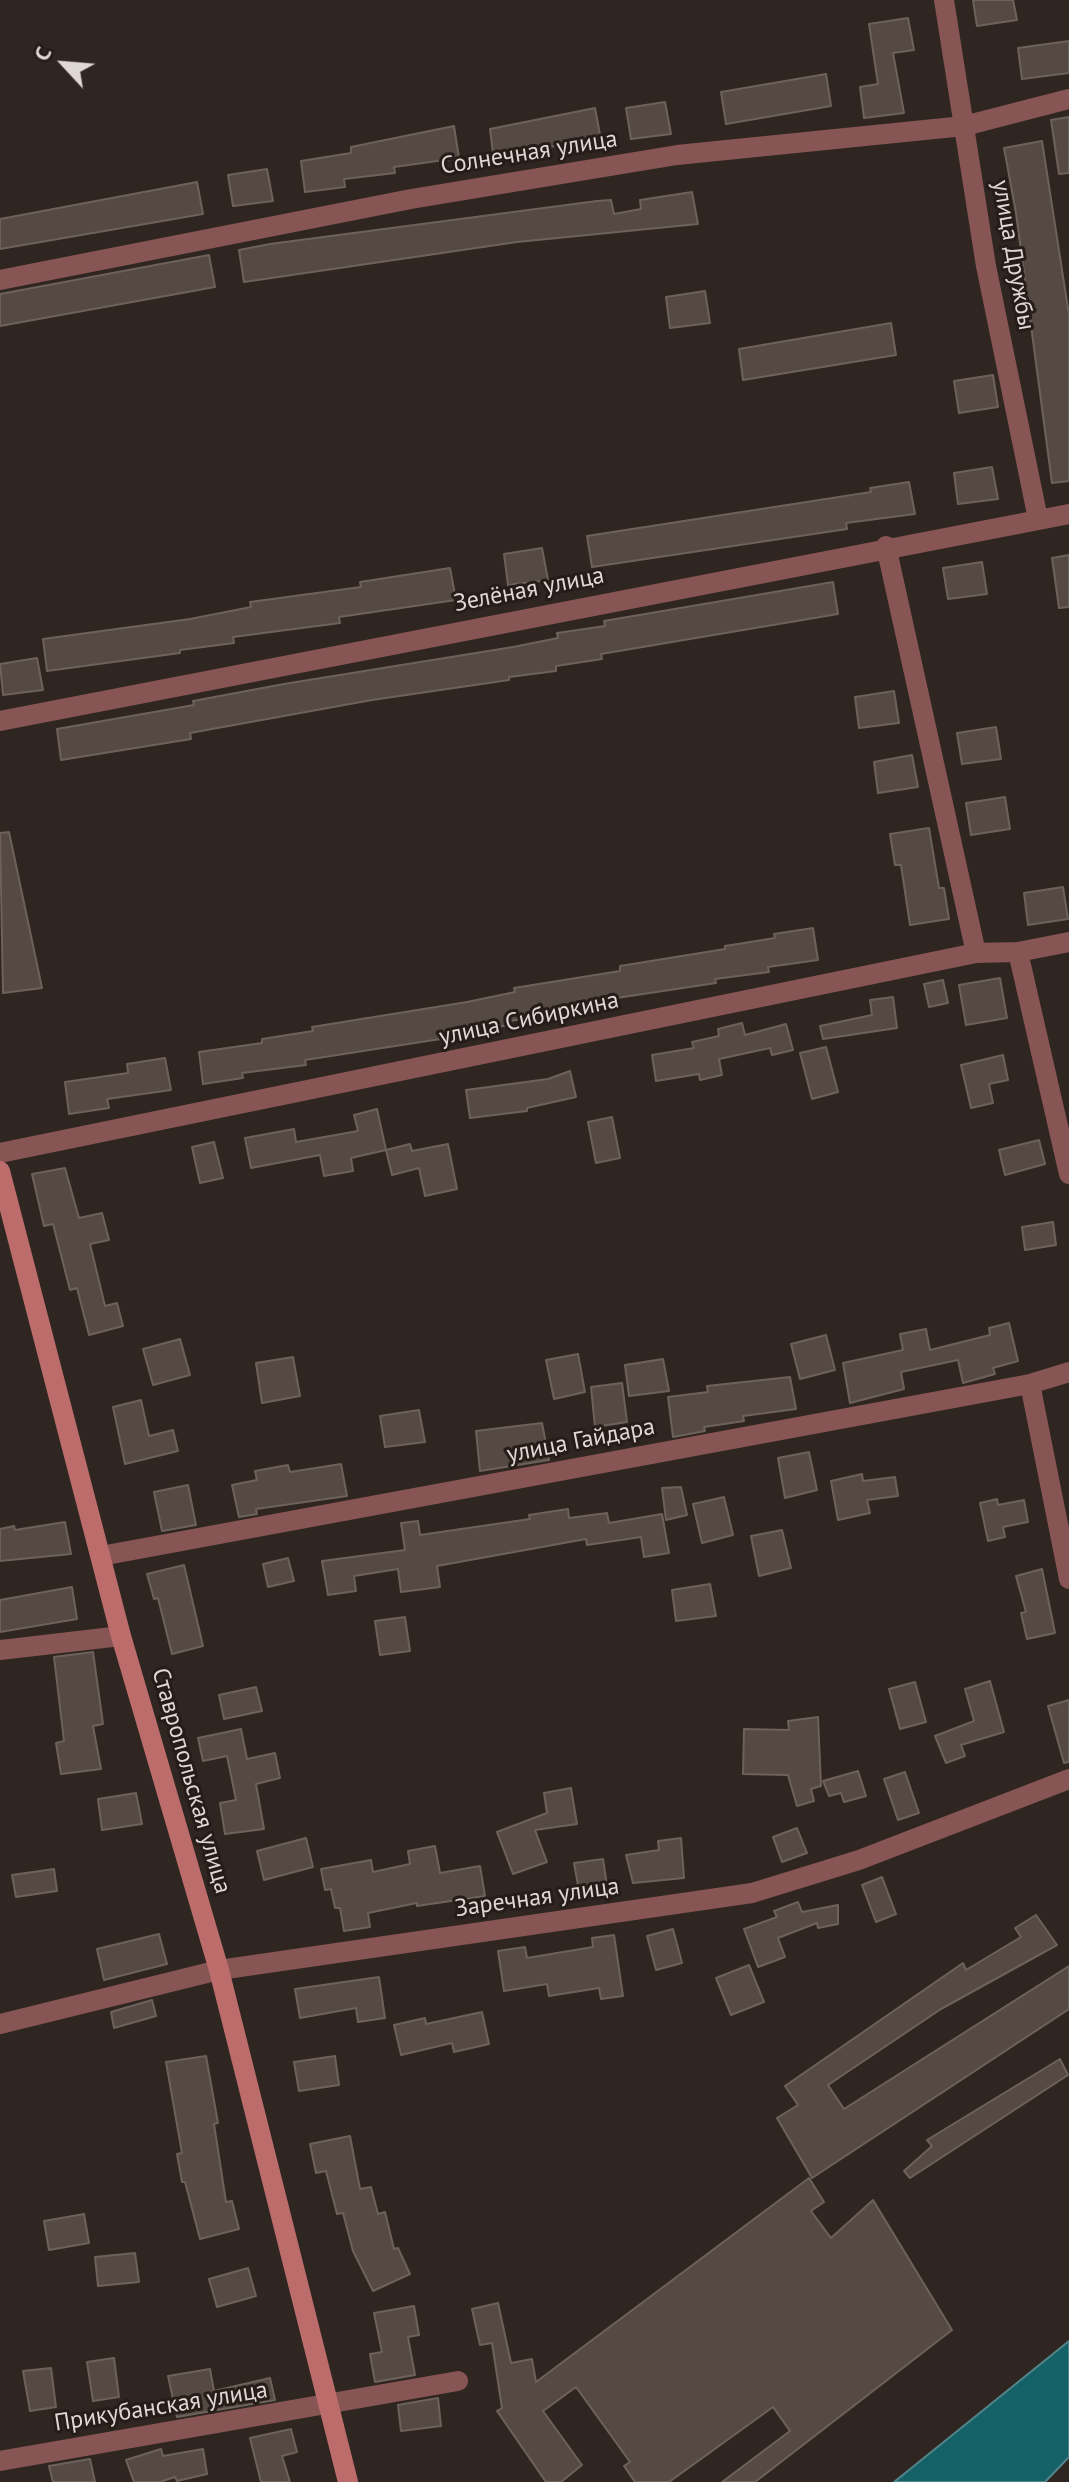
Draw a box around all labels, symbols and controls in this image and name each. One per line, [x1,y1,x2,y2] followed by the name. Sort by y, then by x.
[24,24,104,104] north arrow
[27,42,58,65] text: С
[439,125,619,181] street label: Солнечная улица
[986,178,1040,332] street label: улица Дружбы
[451,561,607,619] street label: Зелёная улица
[437,986,621,1052] street label: улица Сибиркина
[505,1413,657,1469] street label: улица Гайдара
[145,1665,237,1897] street label: Ставропольская улица
[453,1872,621,1924] street label: Заречная улица
[52,2376,270,2438] street label: Прикубанская улица

